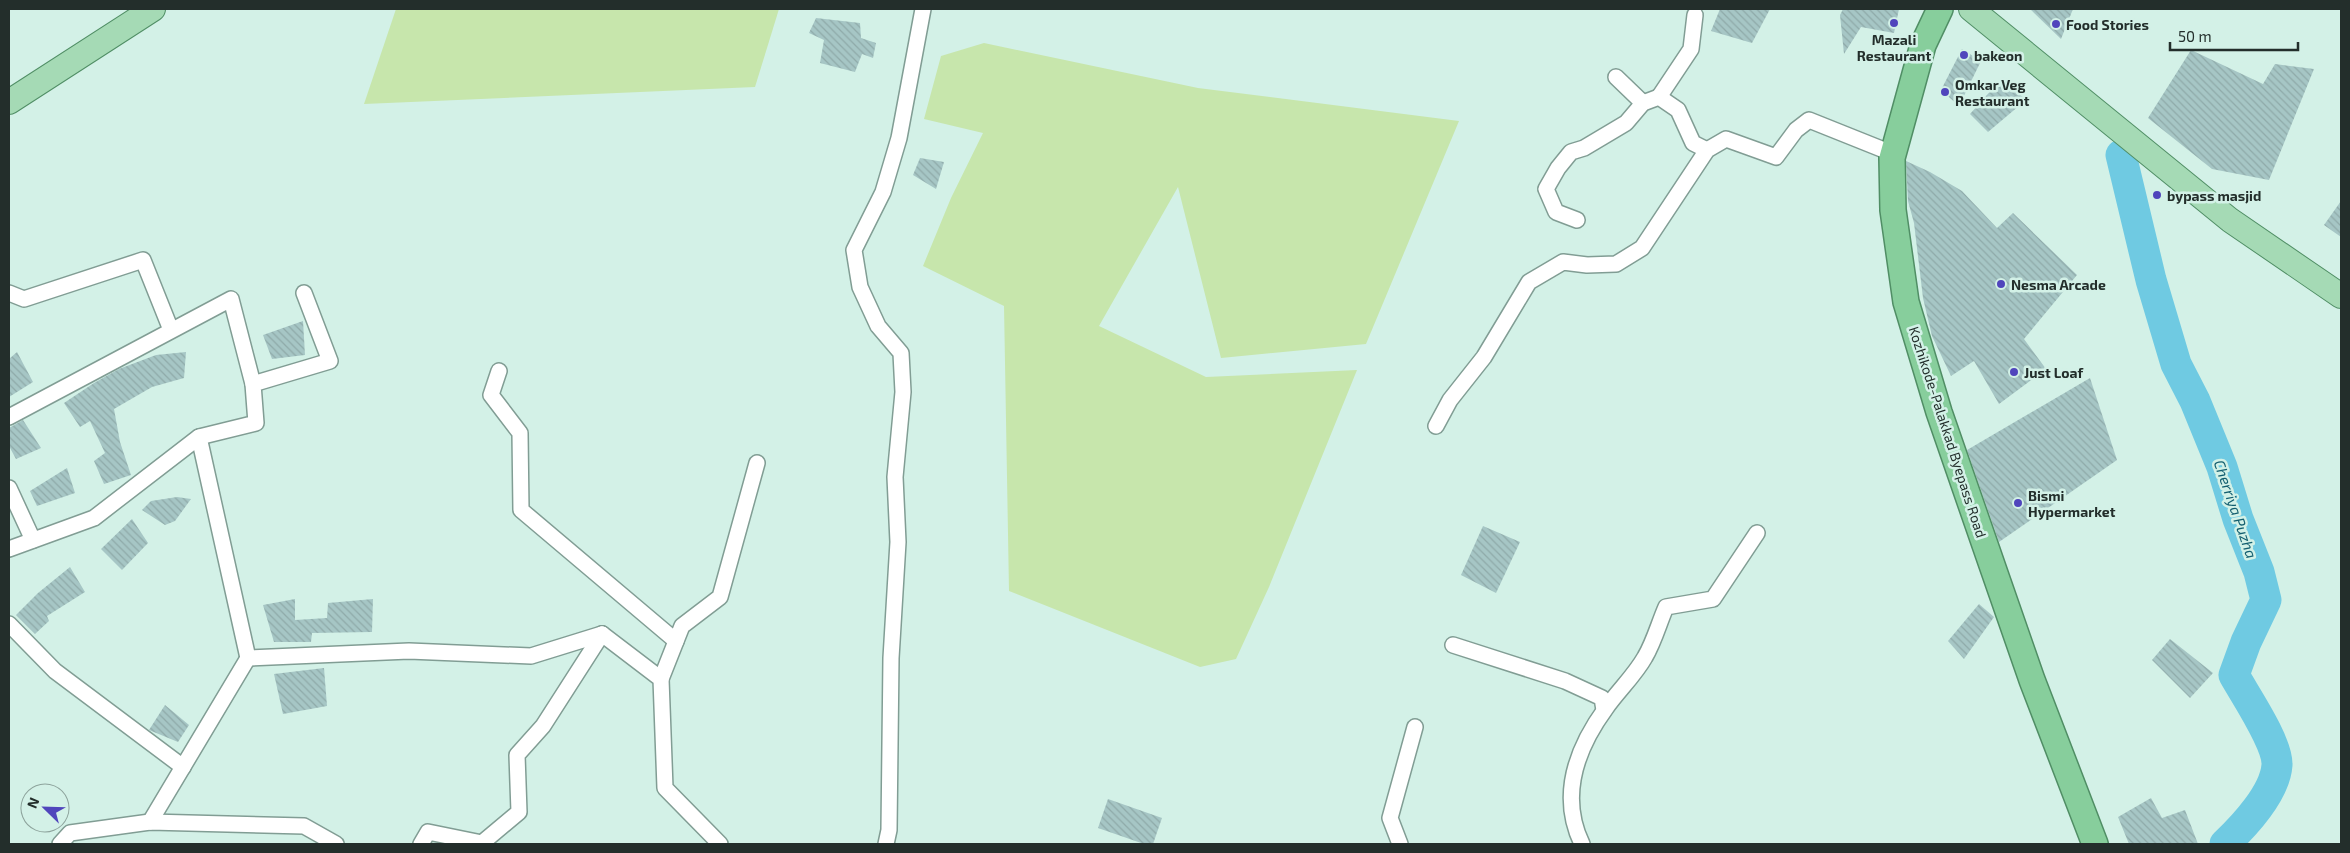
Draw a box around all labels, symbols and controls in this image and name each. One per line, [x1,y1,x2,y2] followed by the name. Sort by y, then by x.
[2066,16,2149,33] place label: Food Stories
[1888,17,1900,29] marker: Mazali Restaurant
[2050,18,2062,30] marker: Food Stories
[2170,20,2298,52] scale bar
[2178,27,2212,45] text: 50 m
[1857,31,1931,64] place label: Mazali Restaurant
[1974,47,2022,64] place label: bakeon
[1958,49,1970,61] marker: bakeon
[1955,76,2030,109] place label: Omkar Veg Restaurant
[1939,86,1951,98] marker: Omkar Veg Restaurant
[2167,187,2261,204] place label: bypass masjid
[2151,189,2163,201] marker: bypass masjid
[2011,276,2106,293] place label: Nesma Arcade
[1995,278,2007,290] marker: Nesma Arcade
[1906,324,1990,540] street label: Kozhikode-Palakkad Byepass Road
[2024,364,2083,381] place label: Just Loaf
[2008,366,2020,378] marker: Just Loaf
[2210,457,2261,561] water label: Cherriya Puzha
[2028,487,2116,520] place label: Bismi Hypermarket
[2012,497,2024,509] marker: Bismi Hypermarket
[20,783,70,833] north arrow
[23,795,42,811] text: N

